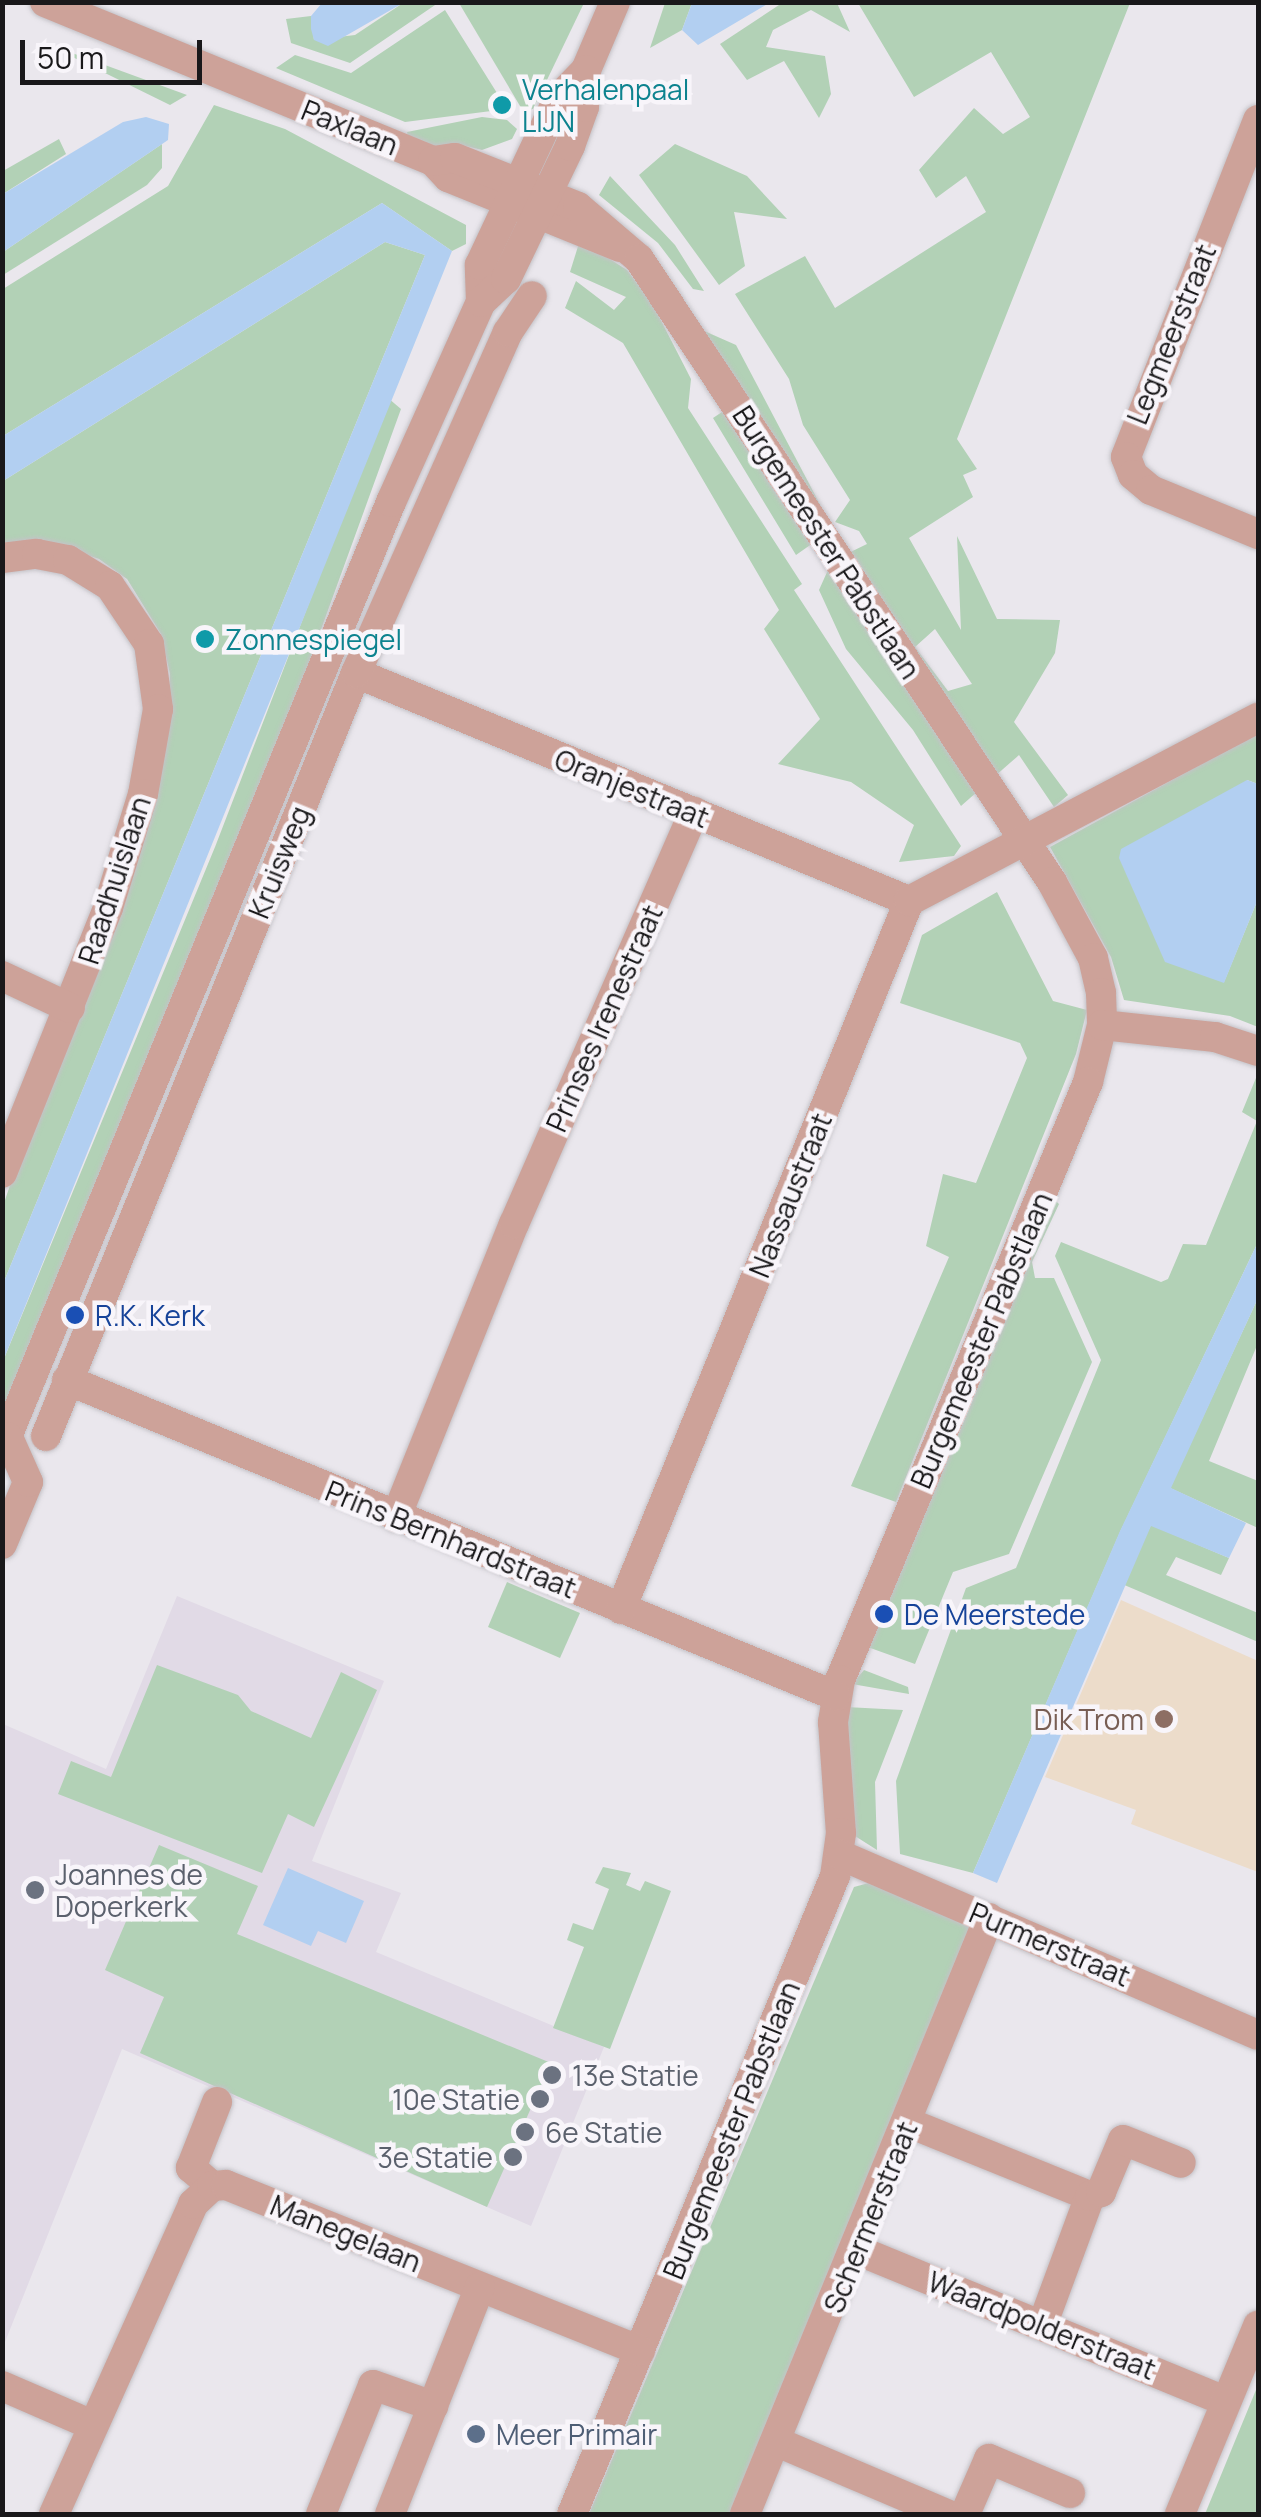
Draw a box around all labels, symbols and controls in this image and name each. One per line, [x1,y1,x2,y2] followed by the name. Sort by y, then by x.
[25,20,208,82] scale bar
[37,37,104,78] text: 50 m
[522,72,689,138] place label: Verhalenpaal LIJN
[297,93,403,161] street label: Paxlaan
[491,94,513,116] marker: Verhalenpaal LIJN
[1120,239,1222,429] street label: Legmeerstraat
[726,399,928,685] street label: Burgemeester Pabstlaan
[225,622,402,656] place label: Zonnespiegel
[194,628,216,650] marker: Zonnespiegel
[550,742,714,834] street label: Oranjestraat
[71,792,157,968] street label: Raadhuislaan
[241,801,317,923] street label: Kruisweg
[539,899,669,1137] street label: Prinses Irenestraat
[742,1108,838,1282] street label: Nassaustraat
[903,1187,1059,1493] street label: Burgemeester Pabstlaan
[95,1298,205,1332] place label: R.K. Kerk
[64,1304,86,1326] marker: R.K. Kerk
[321,1473,581,1605] street label: Prins Bernhardstraat
[904,1597,1085,1631] place label: De Meerstede
[873,1603,895,1625] marker: De Meerstede
[1034,1702,1144,1736] place label: Dik Trom
[1153,1708,1175,1730] marker: Dik Trom
[55,1857,203,1923] place label: Joannes de Doperkerk
[24,1879,46,1901] marker: Joannes de Doperkerk
[965,1895,1135,1993] street label: Purmerstraat
[656,1976,806,2284] street label: Burgemeester Pabstlaan
[572,2058,699,2092] place label: 13e Statie
[541,2064,563,2086] marker: 13e Statie
[392,2082,520,2116] place label: 10e Statie
[529,2088,551,2110] marker: 10e Statie
[545,2115,662,2149] place label: 6e Statie
[816,2117,924,2317] street label: Schermerstraat
[514,2121,536,2143] marker: 6e Statie
[377,2140,493,2174] place label: 3e Statie
[502,2146,524,2168] marker: 3e Statie
[266,2188,426,2278] street label: Manegelaan
[923,2264,1161,2386] street label: Waardpolderstraat
[496,2417,657,2451] place label: Meer Primair
[465,2423,487,2445] marker: Meer Primair

